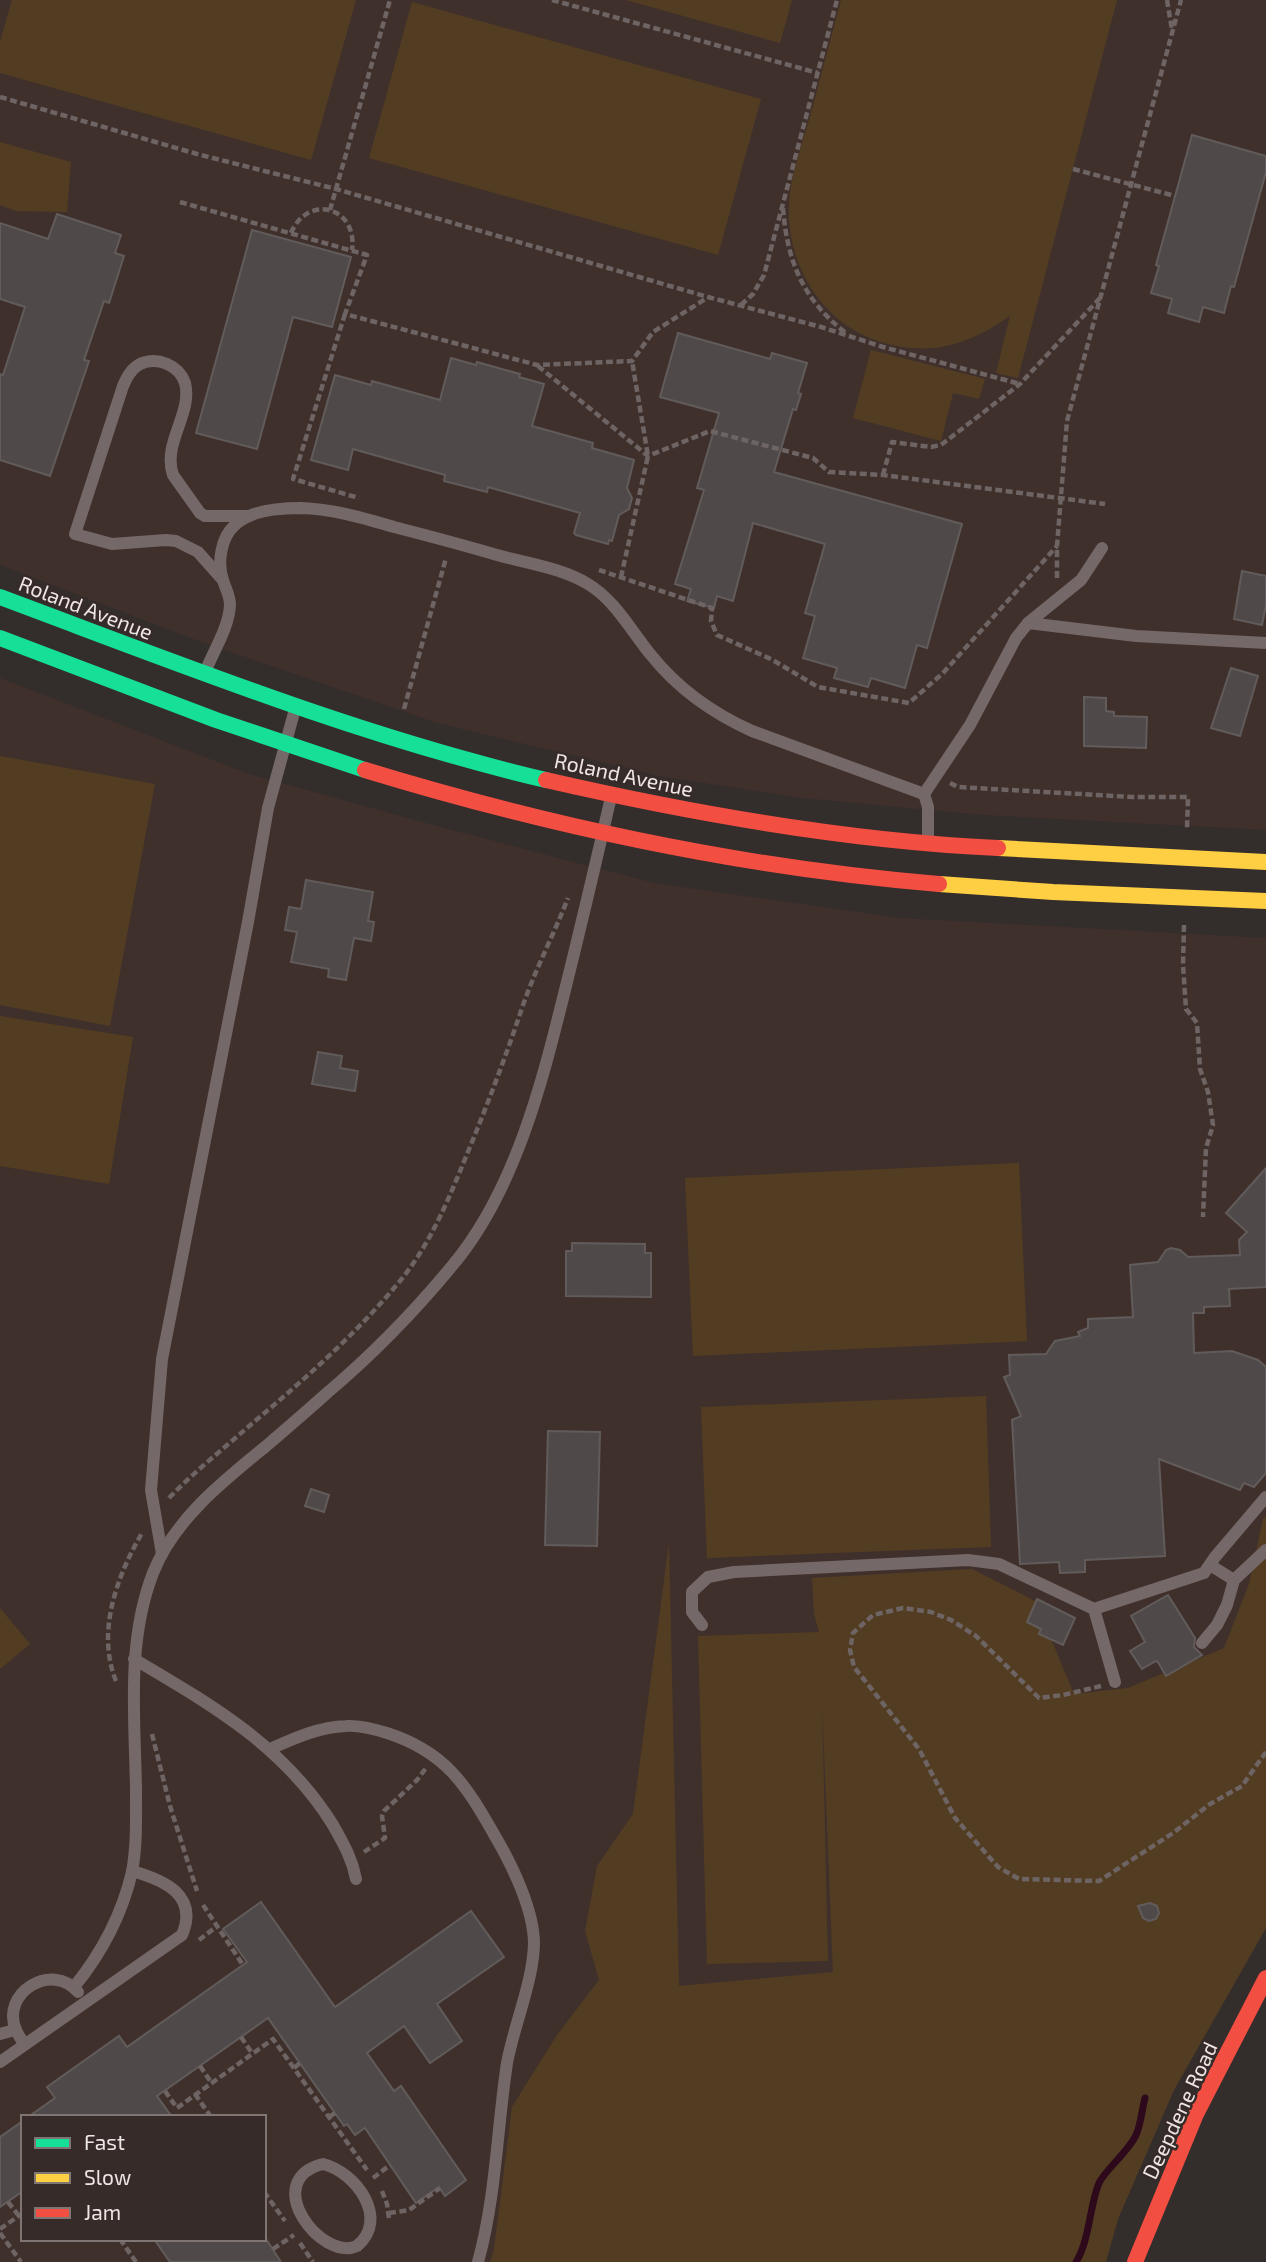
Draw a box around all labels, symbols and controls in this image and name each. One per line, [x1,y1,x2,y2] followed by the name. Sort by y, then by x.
[16,570,156,644] street label: Roland Avenue
[552,747,696,801] street label: Roland Avenue
[1136,2037,1222,2183] street label: Deepdene Road
[21,2115,266,2241] legend
[84,2129,125,2154] text: Fast
[84,2164,131,2189] text: Slow
[84,2199,121,2224] text: Jam

